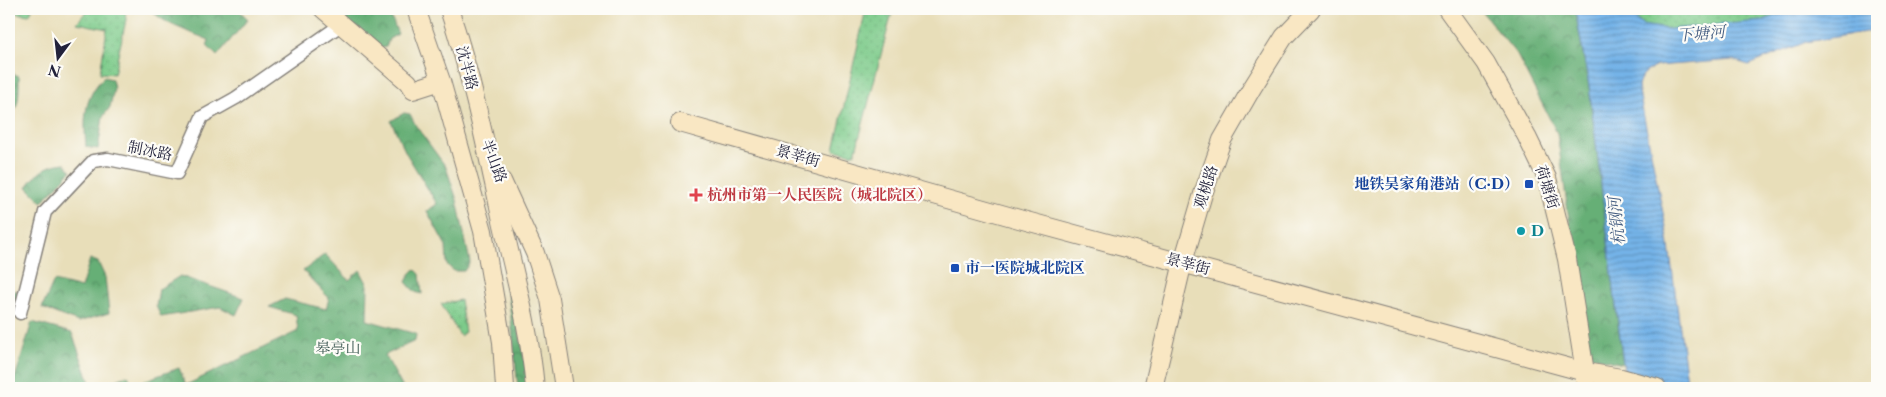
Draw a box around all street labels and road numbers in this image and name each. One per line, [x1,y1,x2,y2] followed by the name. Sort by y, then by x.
[452,44,482,92] street label: 沈半路
[478,136,511,185] street label: 半山路
[126,137,174,164] street label: 制冰路
[774,140,822,171] street label: 景莘街
[1190,163,1222,211] street label: 观桃路
[1531,163,1563,211] street label: 荷塘街
[1164,249,1212,279] street label: 景莘街

